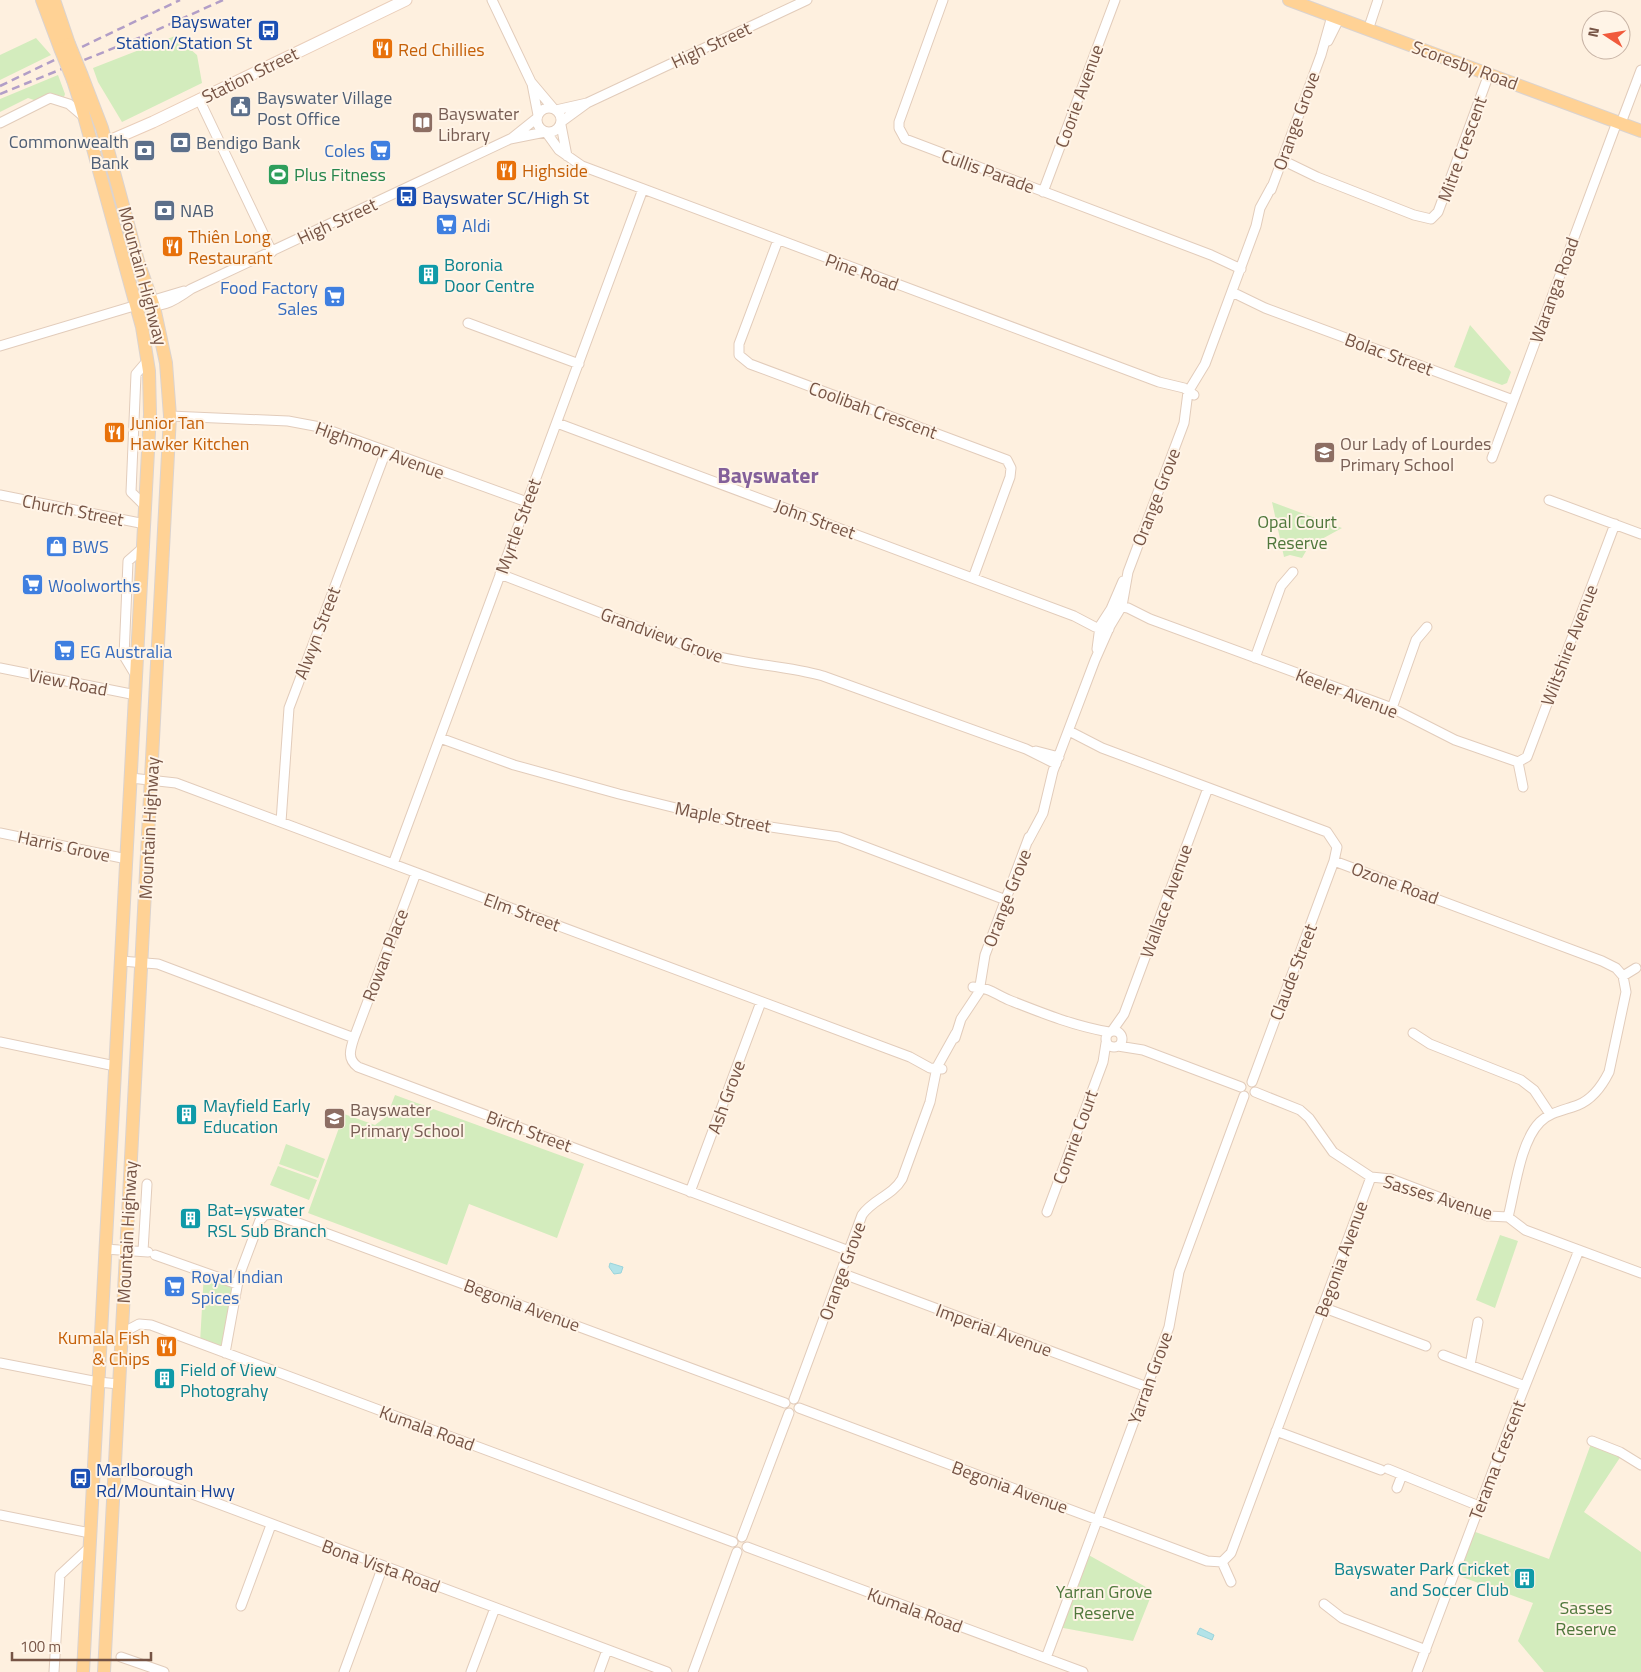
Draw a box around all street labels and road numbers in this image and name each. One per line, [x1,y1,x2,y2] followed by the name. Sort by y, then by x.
[667,14,756,75] street label: High Street
[1408,33,1522,97] street label: Scoresby Road
[197,40,304,110] street label: Station Street
[1048,41,1110,151] street label: Coorie Avenue
[1266,68,1326,174] street label: Orange Grove
[1430,92,1494,206] street label: Mitre Crescent
[938,142,1038,200] street label: Cullis Parade
[293,190,382,251] street label: High Street
[111,204,175,349] street label: Mountain Highway
[1522,233,1586,347] street label: Waranga Road
[822,246,902,298] street label: Pine Road
[1341,326,1437,383] street label: Bolac Street
[805,374,942,446] street label: Coolibah Crescent
[312,414,448,486] street label: Highmoor Avenue
[1125,444,1187,550] street label: Orange Grove
[488,474,548,578] street label: Myrtle Street
[20,487,127,533] street label: Church Street
[771,492,860,546] street label: John Street
[1534,581,1604,709] street label: Wiltshire Avenue
[287,582,347,683] street label: Alwyn Street
[597,600,727,670] street label: Grandview Grove
[26,661,110,703] street label: View Road
[1292,661,1402,725] street label: Keeler Avenue
[132,756,166,900] street label: Mountain Highway
[673,794,774,840] street label: Maple Street
[15,823,113,869] street label: Harris Grove
[1133,840,1199,962] street label: Wallace Avenue
[976,845,1038,951] street label: Orange Grove
[1348,855,1442,911] street label: Ozone Road
[480,886,565,939] street label: Elm Street
[355,905,415,1005] street label: Rowan Place
[1262,919,1324,1024] street label: Claude Street
[700,1056,752,1138] street label: Ash Grove
[1045,1085,1105,1188] street label: Comrie Court
[483,1103,576,1159] street label: Birch Street
[110,1160,144,1304] street label: Mountain Highway
[1380,1168,1496,1226] street label: Sasses Avenue
[1307,1197,1375,1321] street label: Begonia Avenue
[812,1218,872,1324] street label: Orange Grove
[460,1271,584,1339] street label: Begonia Avenue
[932,1297,1056,1363] street label: Imperial Avenue
[1121,1328,1179,1428] street label: Yarran Grove
[1462,1396,1532,1524] street label: Terama Crescent
[376,1398,478,1458] street label: Kumala Road
[948,1453,1072,1521] street label: Begonia Avenue
[318,1532,444,1600] street label: Bona Vista Road
[864,1580,966,1640] street label: Kumala Road

